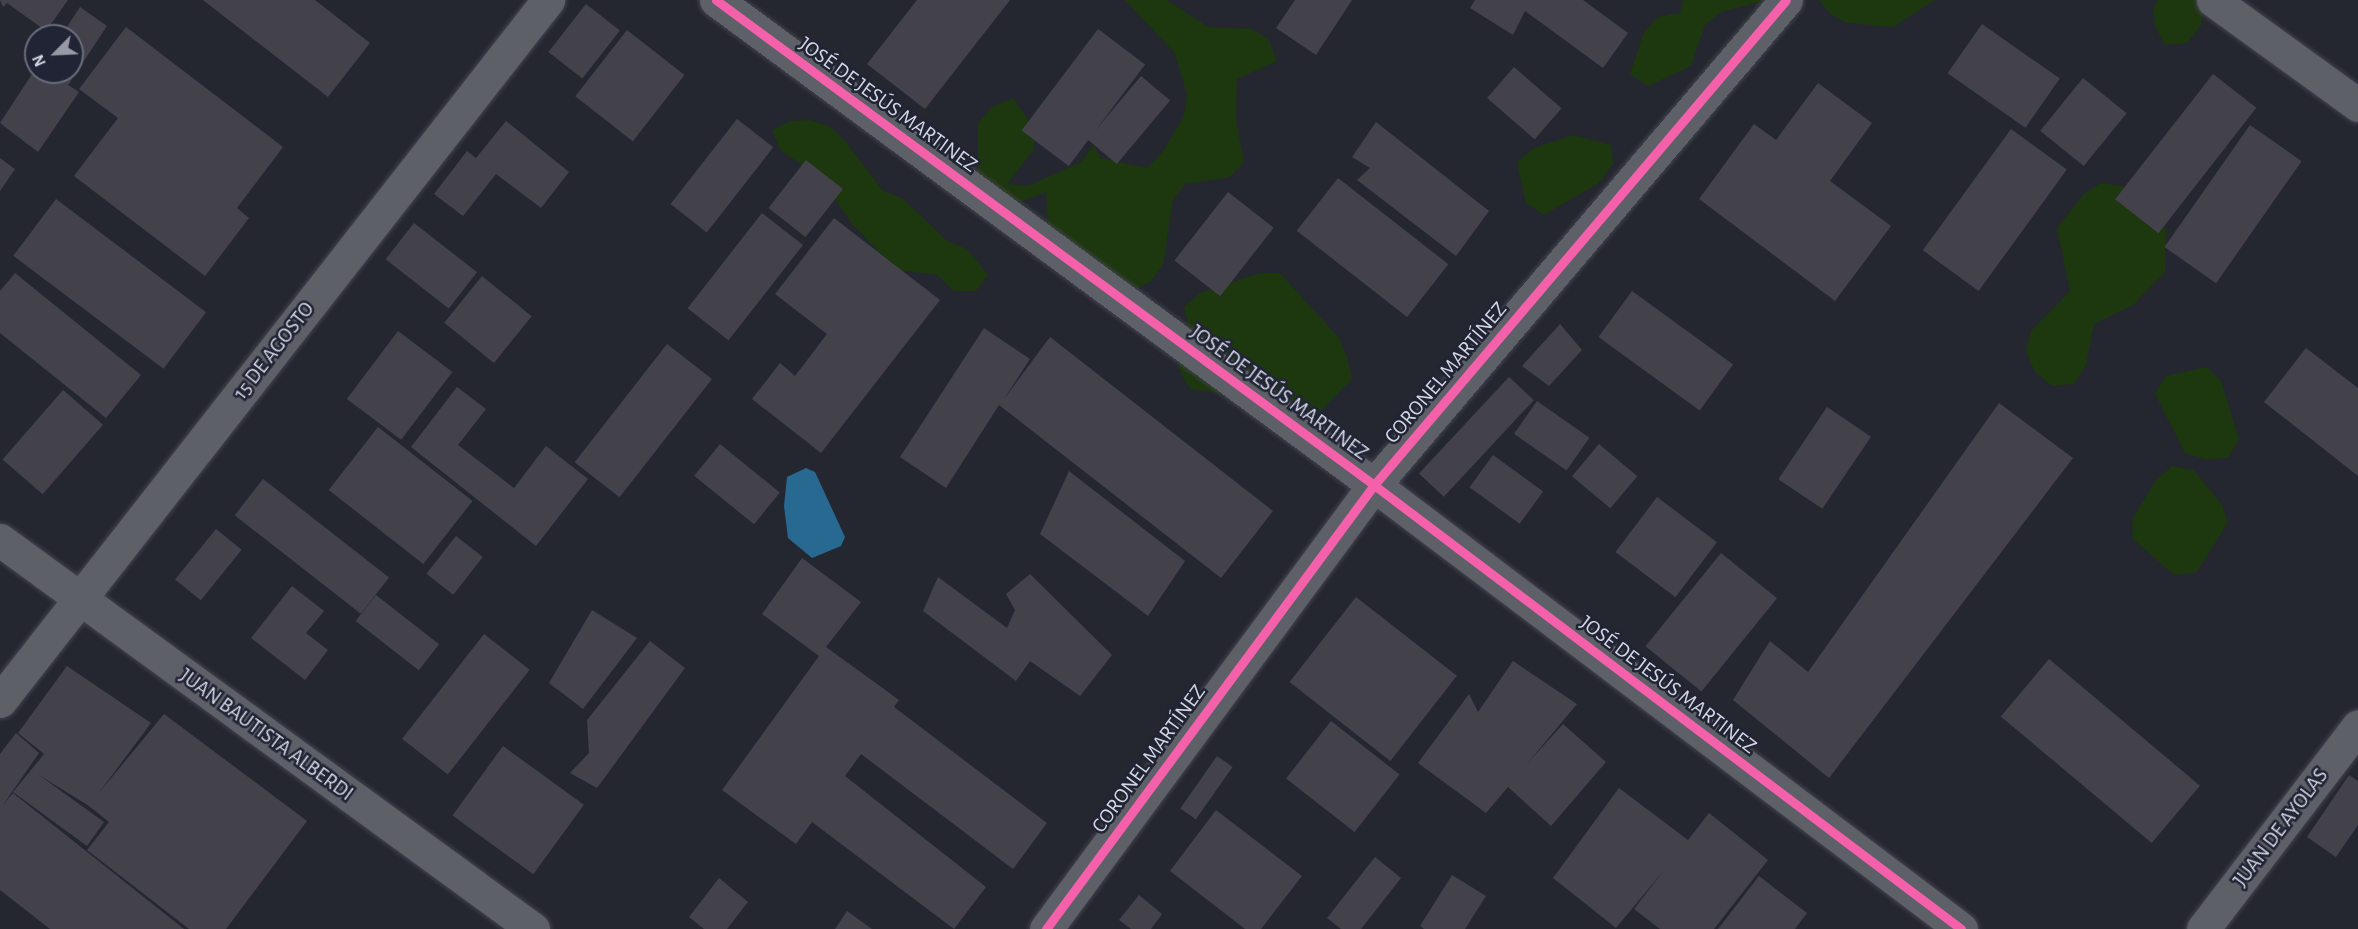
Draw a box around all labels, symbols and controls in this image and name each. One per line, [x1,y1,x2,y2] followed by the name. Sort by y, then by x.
[24,24,84,84] north arrow
[794,32,982,178] street label: JOSÉ DE JESÚS MARTINEZ
[30,52,49,69] text: N
[228,297,320,405] street label: 15 DE AGOSTO
[1380,297,1512,449] street label: CORONEL MARTÍNEZ
[1185,320,1373,466] street label: JOSÉ DE JESÚS MARTINEZ
[1575,610,1761,760] street label: JOSÉ DE JESÚS MARTINEZ
[174,663,358,807] street label: JUAN BAUTISTA ALBERDI
[1087,680,1211,838] street label: CORONEL MARTÍNEZ
[2228,764,2334,892] street label: JUAN DE AYOLAS

